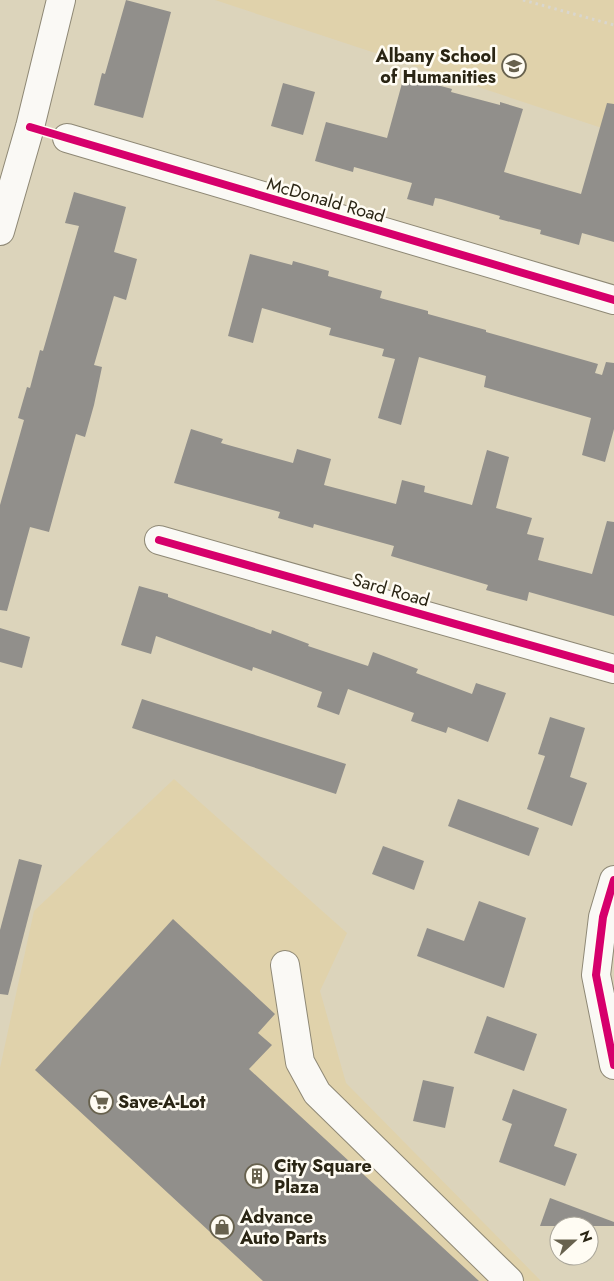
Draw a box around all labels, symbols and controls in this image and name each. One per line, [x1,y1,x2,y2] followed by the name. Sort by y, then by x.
[375,43,496,90] place label: Albany School of Humanities
[501,53,527,79] school or university icon: Albany School of Humanities
[264,171,388,229] street label: McDonald Road
[349,567,433,613] street label: Sard Road
[88,1089,114,1115] supermarket icon: Save-A-Lot
[118,1089,206,1115] place label: Save-A-Lot
[274,1153,372,1200] place label: City Square Plaza
[244,1163,270,1189] building icon: City Square Plaza
[239,1204,327,1251] place label: Advance Auto Parts
[209,1214,235,1240] shop icon: Advance Auto Parts
[549,1216,599,1266] north arrow
[575,1228,597,1245] text: N

